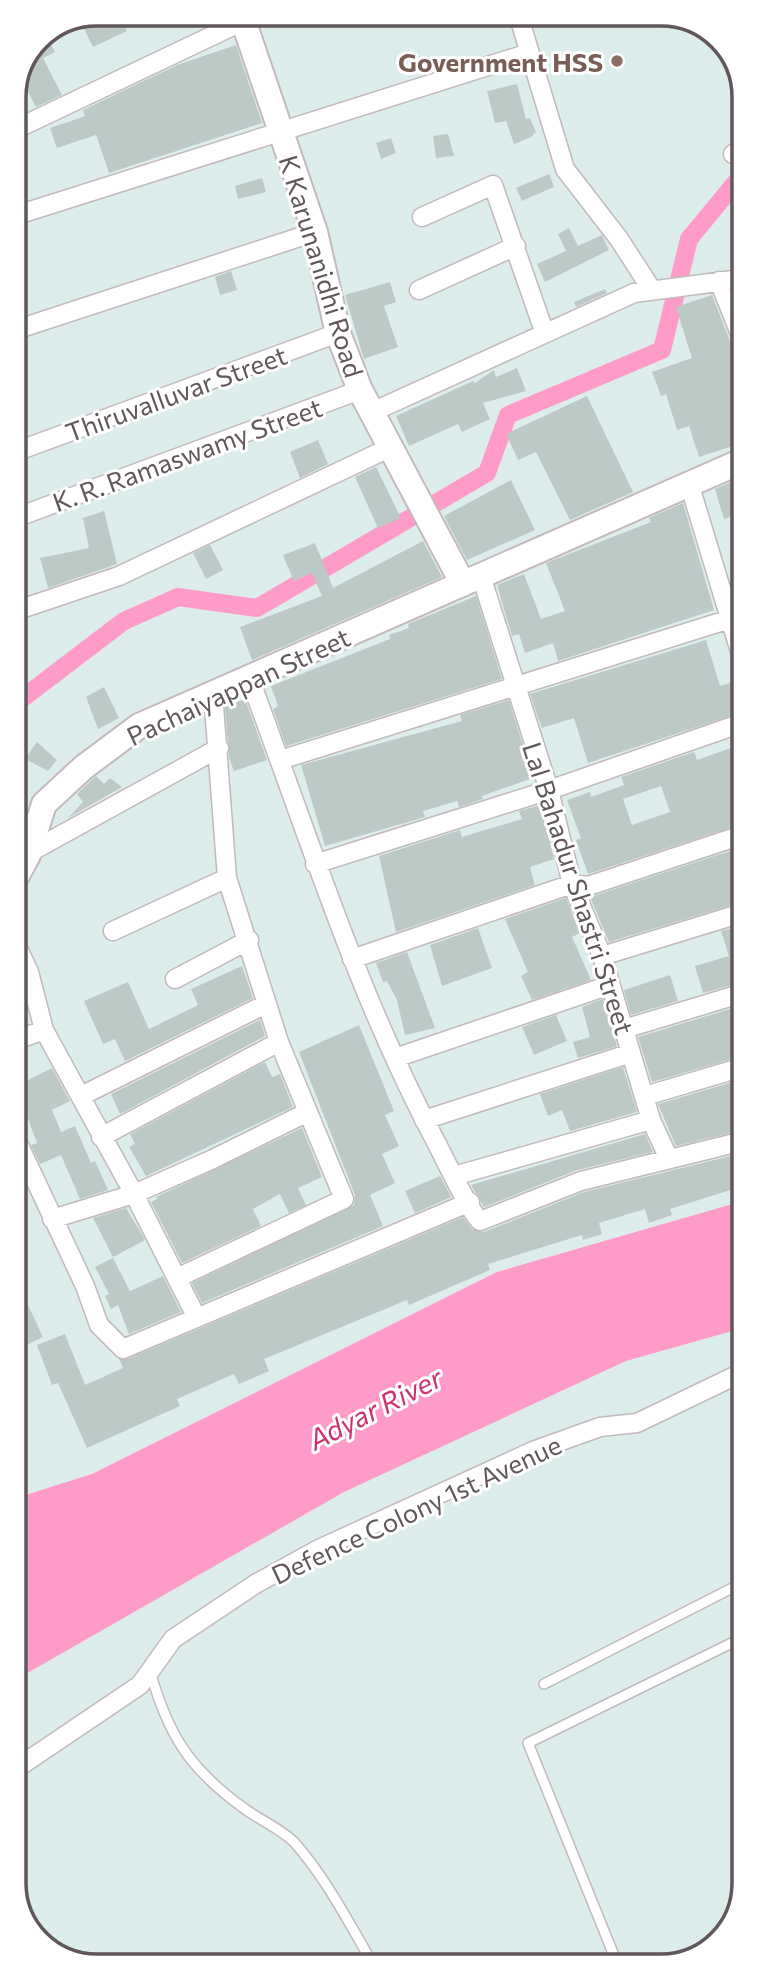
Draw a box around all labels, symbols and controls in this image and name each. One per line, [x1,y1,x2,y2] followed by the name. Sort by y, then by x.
[398,46,603,77] place label: Government HSS
[609,53,625,69] marker: Government HSS
[273,151,371,381] street label: K Karunanidhi Road
[61,339,291,447] street label: Thiruvalluvar Street
[48,391,326,517] street label: K. R. Ramaswamy Street
[122,621,354,751] street label: Pachaiyappan Street
[517,738,641,1038] street label: Lal Bahadur Shastri Street
[301,1359,448,1457] water label: Adyar River
[266,1428,566,1590] street label: Defence Colony 1st Avenue

